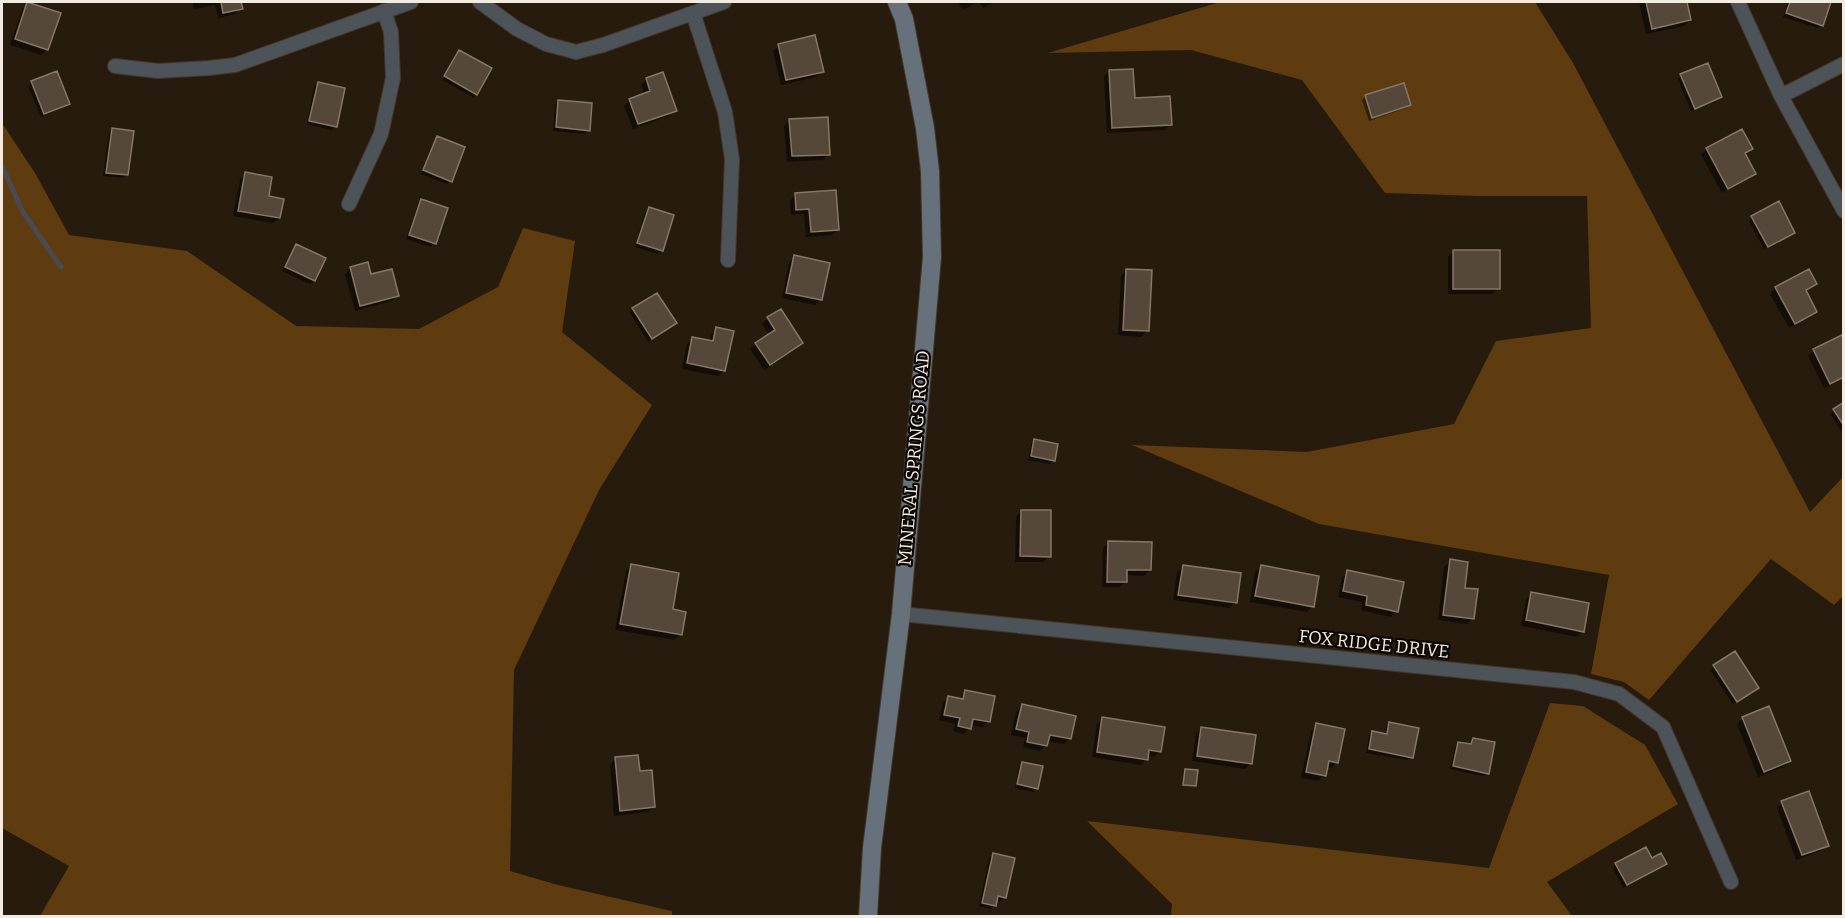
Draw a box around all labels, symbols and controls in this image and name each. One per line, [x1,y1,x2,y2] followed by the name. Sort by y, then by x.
[894,350,934,566] street label: MINERAL SPRINGS ROAD
[1298,625,1450,663] street label: FOX RIDGE DRIVE

